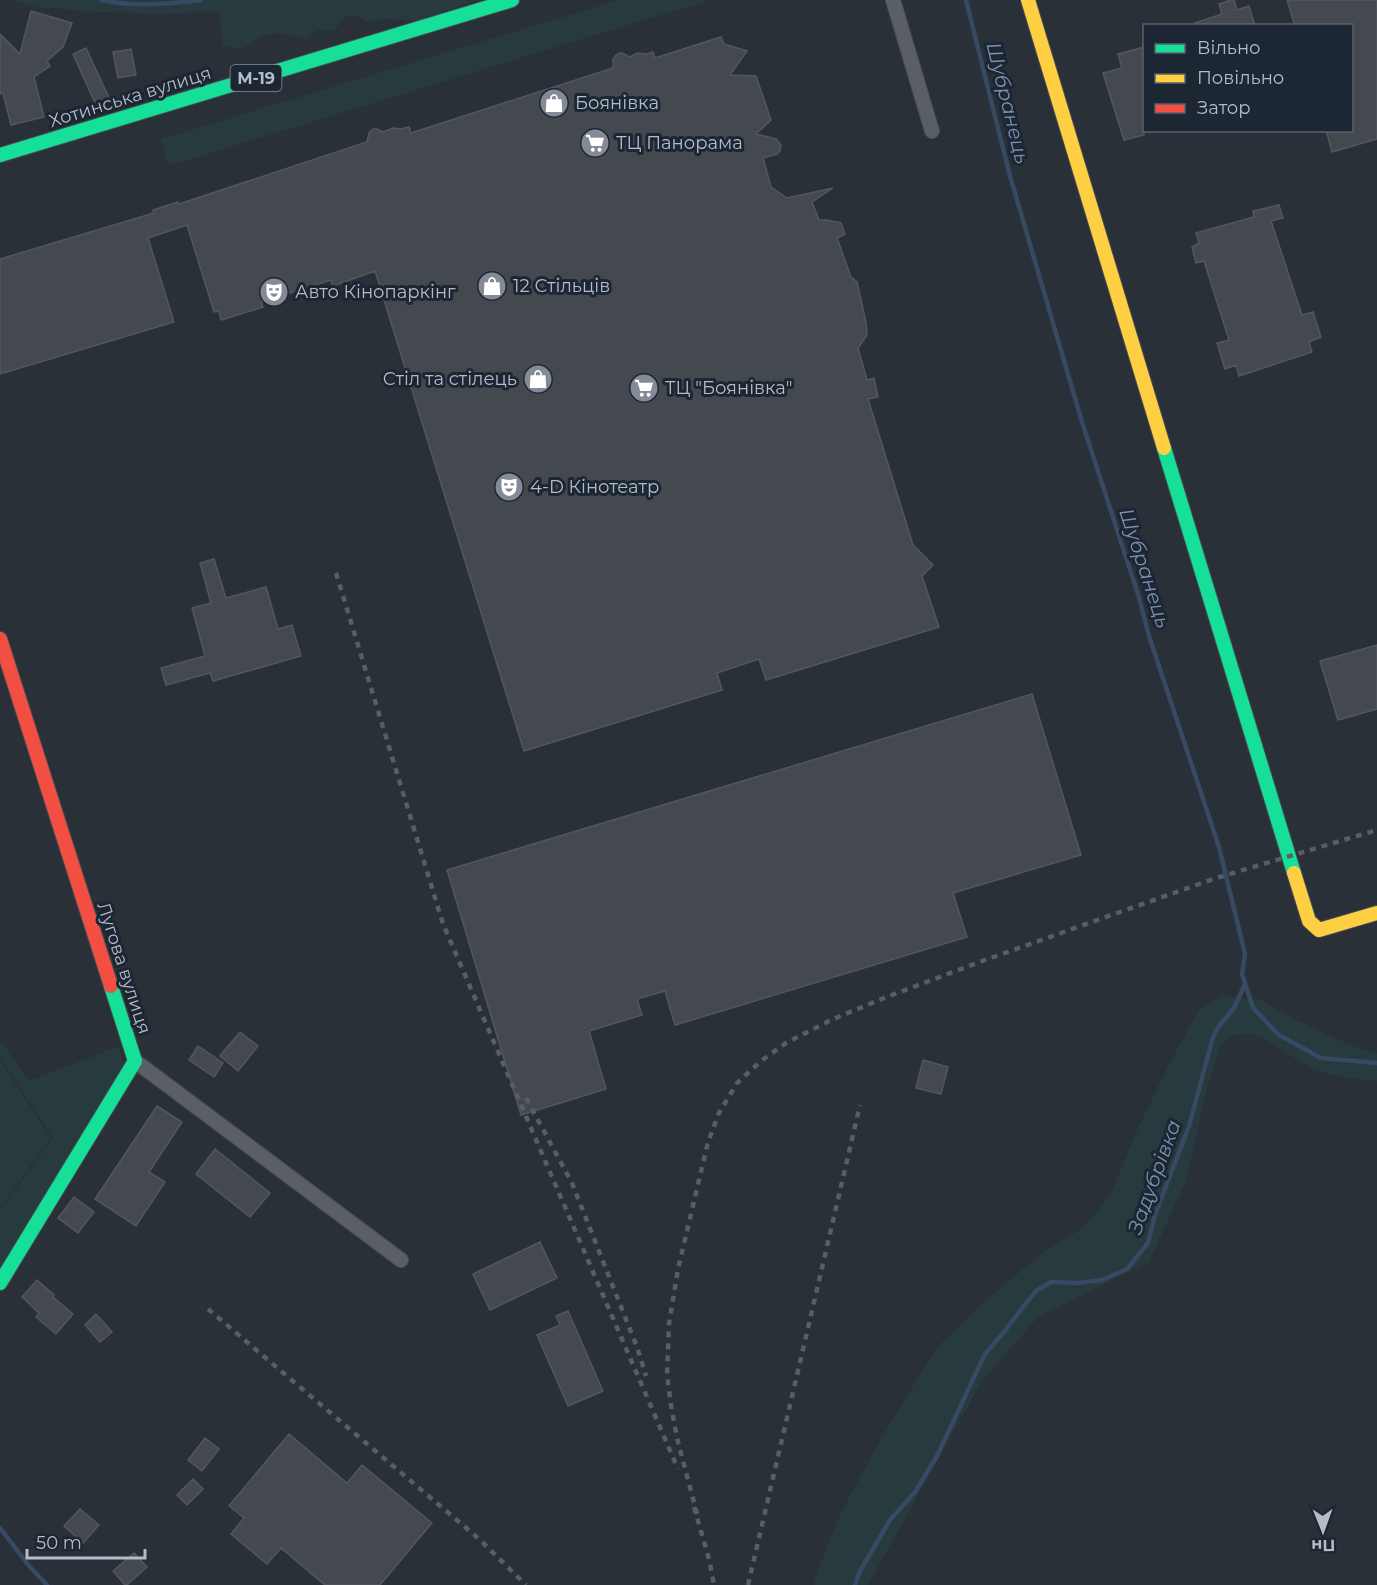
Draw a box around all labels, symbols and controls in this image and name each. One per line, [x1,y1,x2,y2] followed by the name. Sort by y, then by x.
[1143,24,1353,132] legend
[1197,37,1261,59] text: Вільно
[981,40,1035,166] water label: Шубранець
[46,62,214,132] street label: Хотинська вулиця
[230,65,282,91] road number: М-19
[1197,67,1284,89] text: Повільно
[538,87,570,119] shop icon: Боянівка
[575,92,659,114] place label: Боянівка
[1197,97,1251,119] text: Затор
[579,127,611,159] supermarket icon: ТЦ Панорама
[616,132,743,154] place label: ТЦ Панорама
[476,270,508,302] shop icon: 12 Стільців
[513,275,610,297] place label: 12 Стільців
[258,276,290,308] theatre icon: Авто Кінопаркінг
[295,281,456,303] place label: Авто Кінопаркінг
[522,363,554,395] shop icon: Стіл та стілець
[383,368,517,390] place label: Стіл та стілець
[628,372,660,404] supermarket icon: ТЦ "Боянівка"
[665,377,793,399] place label: ТЦ "Боянівка"
[493,471,525,503] theatre icon: 4-D Кінотеатр
[530,476,659,498] place label: 4-D Кінотеатр
[1114,505,1176,631] water label: Шубранець
[92,899,156,1037] street label: Лугова вулиця
[1122,1117,1186,1238] water label: Задубрівка
[1293,1501,1353,1561] north arrow
[27,1522,146,1560] scale bar
[36,1532,82,1554] text: 50 m
[1311,1536,1335,1555] text: Пн

